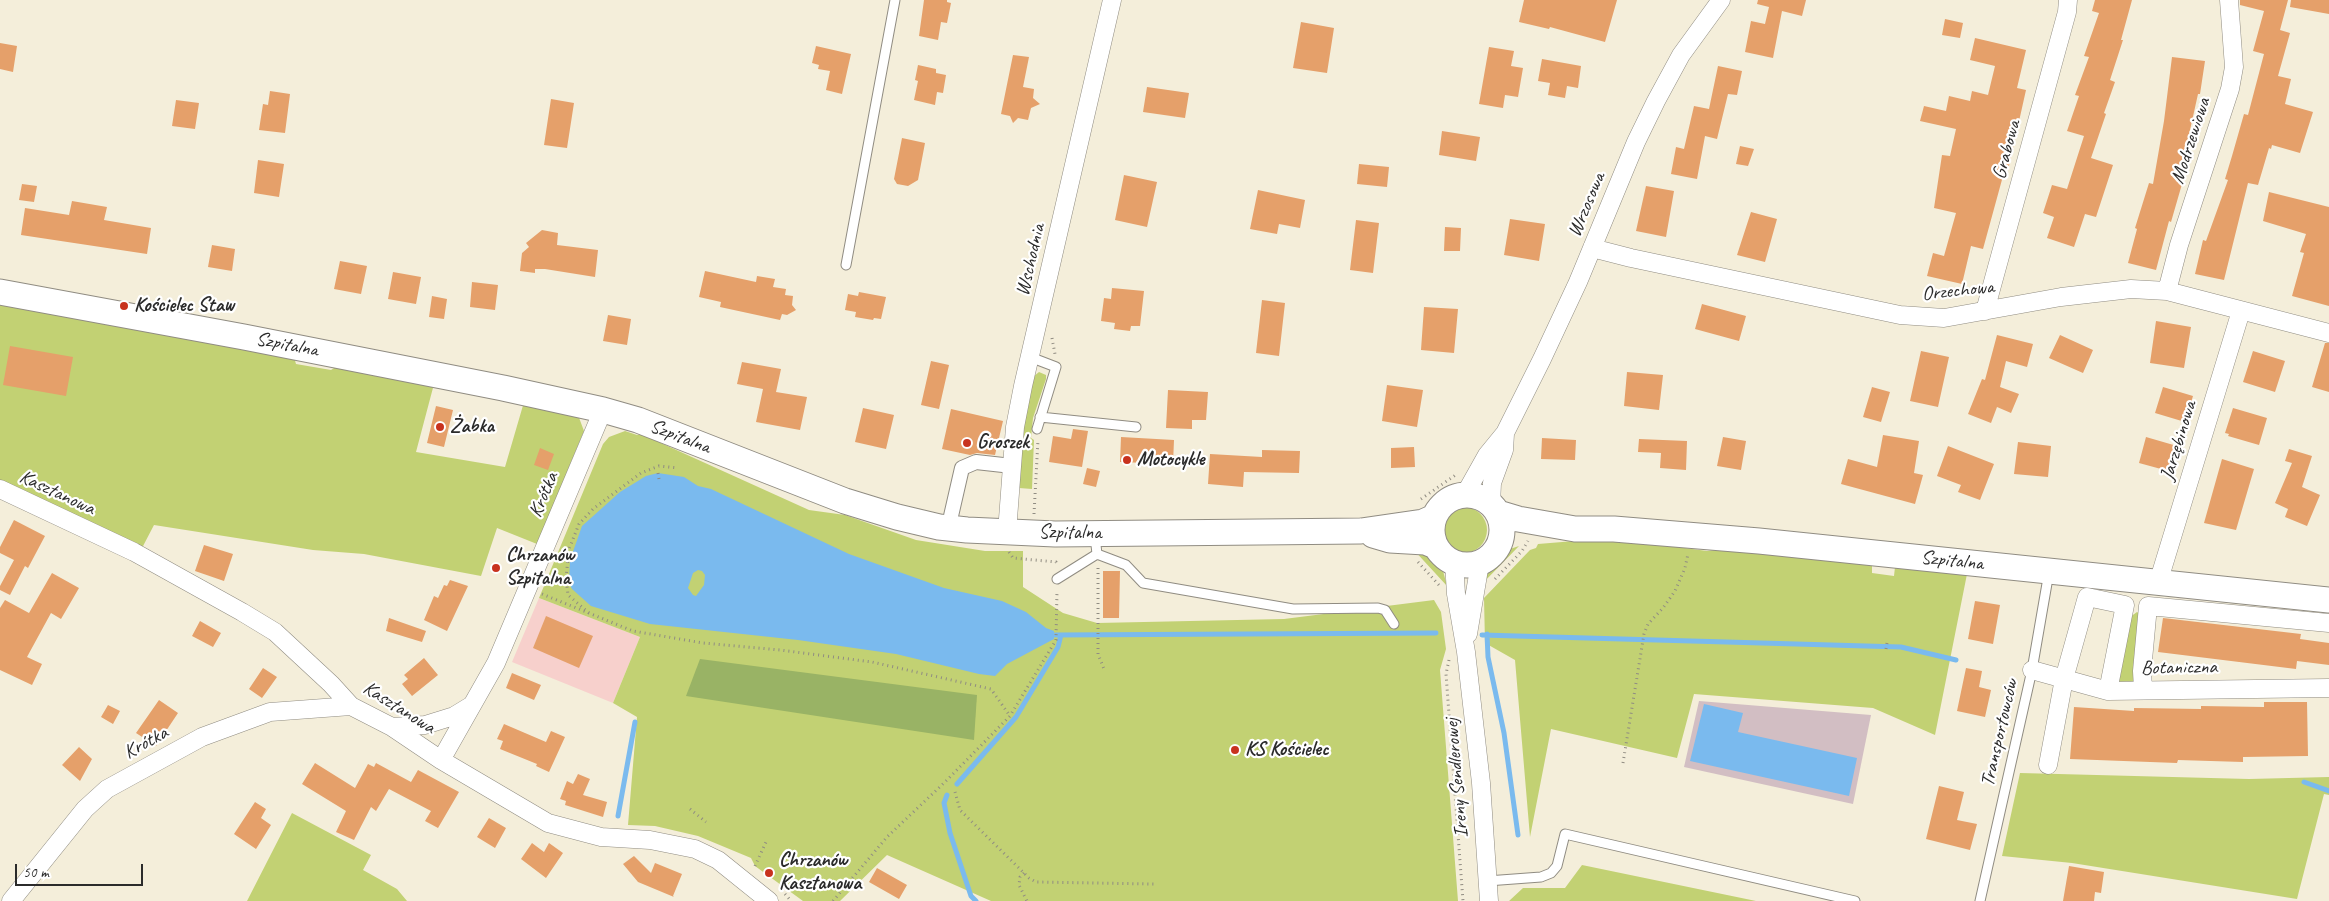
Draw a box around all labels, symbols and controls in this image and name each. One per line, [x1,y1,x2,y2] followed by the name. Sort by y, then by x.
[2166,95,2216,187] street label: Modrzewiowa
[1988,118,2026,182] street label: Grabowa
[1563,169,1611,241] street label: Wrzosowa
[1011,222,1051,298] street label: Wschodnia
[1921,275,1995,307] street label: Orzechowa
[134,294,234,318] place label: Kościelec Staw
[118,300,130,312] marker: Kościelec Staw
[254,327,320,363] street label: Szpitalna
[2156,398,2202,484] street label: Jarzębinowa
[450,415,494,439] place label: Żabka
[646,415,714,459] street label: Szpitalna
[434,421,446,433] marker: Żabka
[977,431,1029,455] place label: Groszek
[961,437,973,449] marker: Groszek
[1137,448,1204,472] place label: Motocykle
[1121,454,1133,466] marker: Motocykle
[15,465,99,521] street label: Kasztanowa
[524,469,564,521] street label: Krótka
[1039,521,1101,545] street label: Szpitalna
[506,544,574,591] place label: Chrzanów Szpitalna
[1919,546,1985,576] street label: Szpitalna
[490,562,502,574] marker: Chrzanów Szpitalna
[2141,655,2217,681] street label: Botaniczna
[358,676,440,740] street label: Kasztanowa
[1976,677,2024,789] street label: Transportowców
[1440,717,1474,839] street label: Ireny Sendlerowej
[120,721,172,765] street label: Krótka
[1245,738,1329,762] place label: KS Kościelec
[1229,744,1241,756] marker: KS Kościelec
[779,849,861,896] place label: Chrzanów Kasztanowa
[18,854,145,886] scale bar
[23,863,49,882] text: 50 m
[763,867,775,879] marker: Chrzanów Kasztanowa

